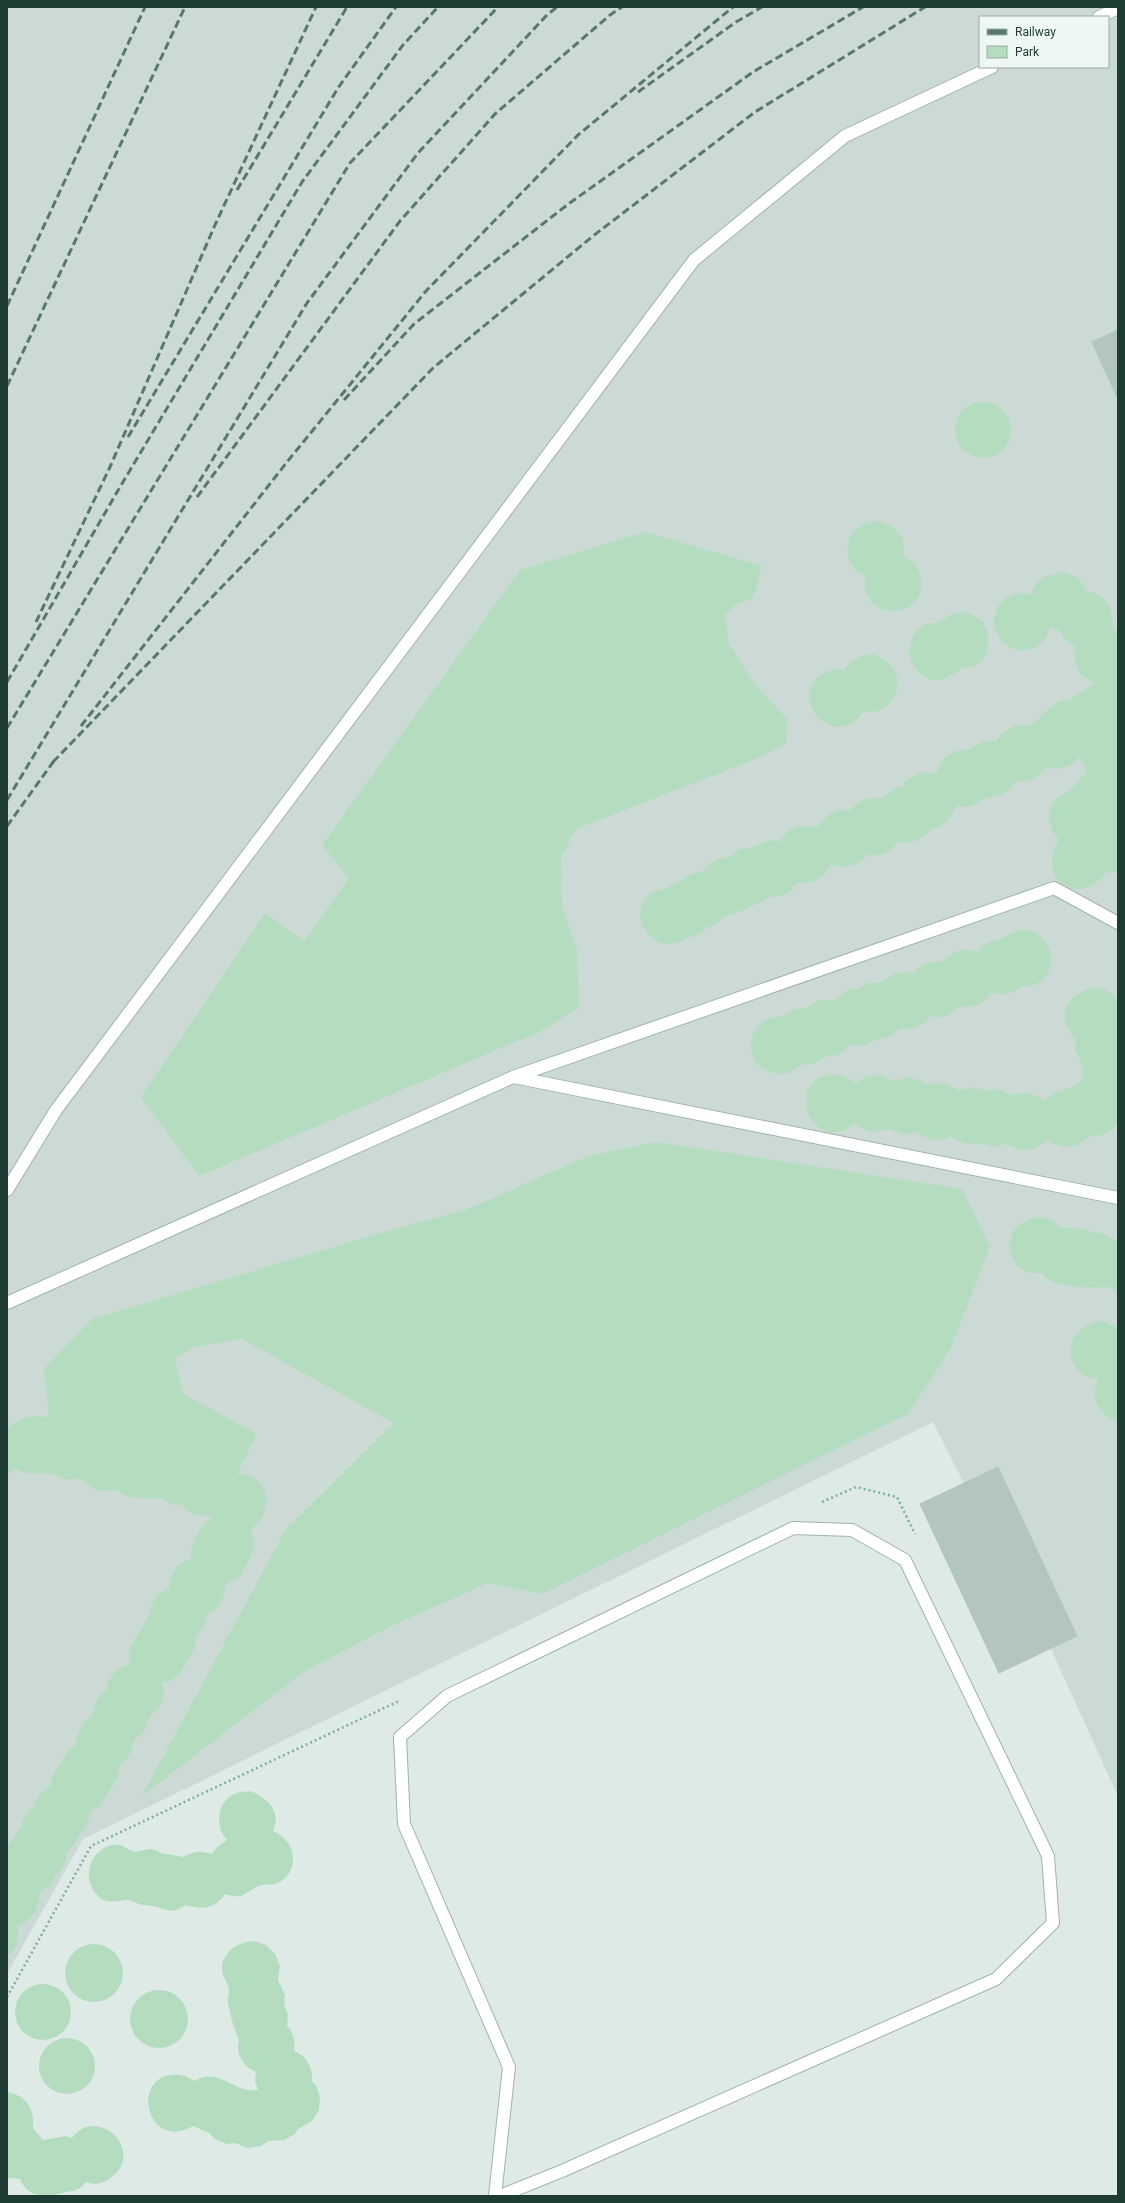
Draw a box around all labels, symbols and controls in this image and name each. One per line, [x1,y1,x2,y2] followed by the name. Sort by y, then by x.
[979,16,1109,68] legend
[1015,25,1056,39] text: Railway
[1015,45,1040,59] text: Park

